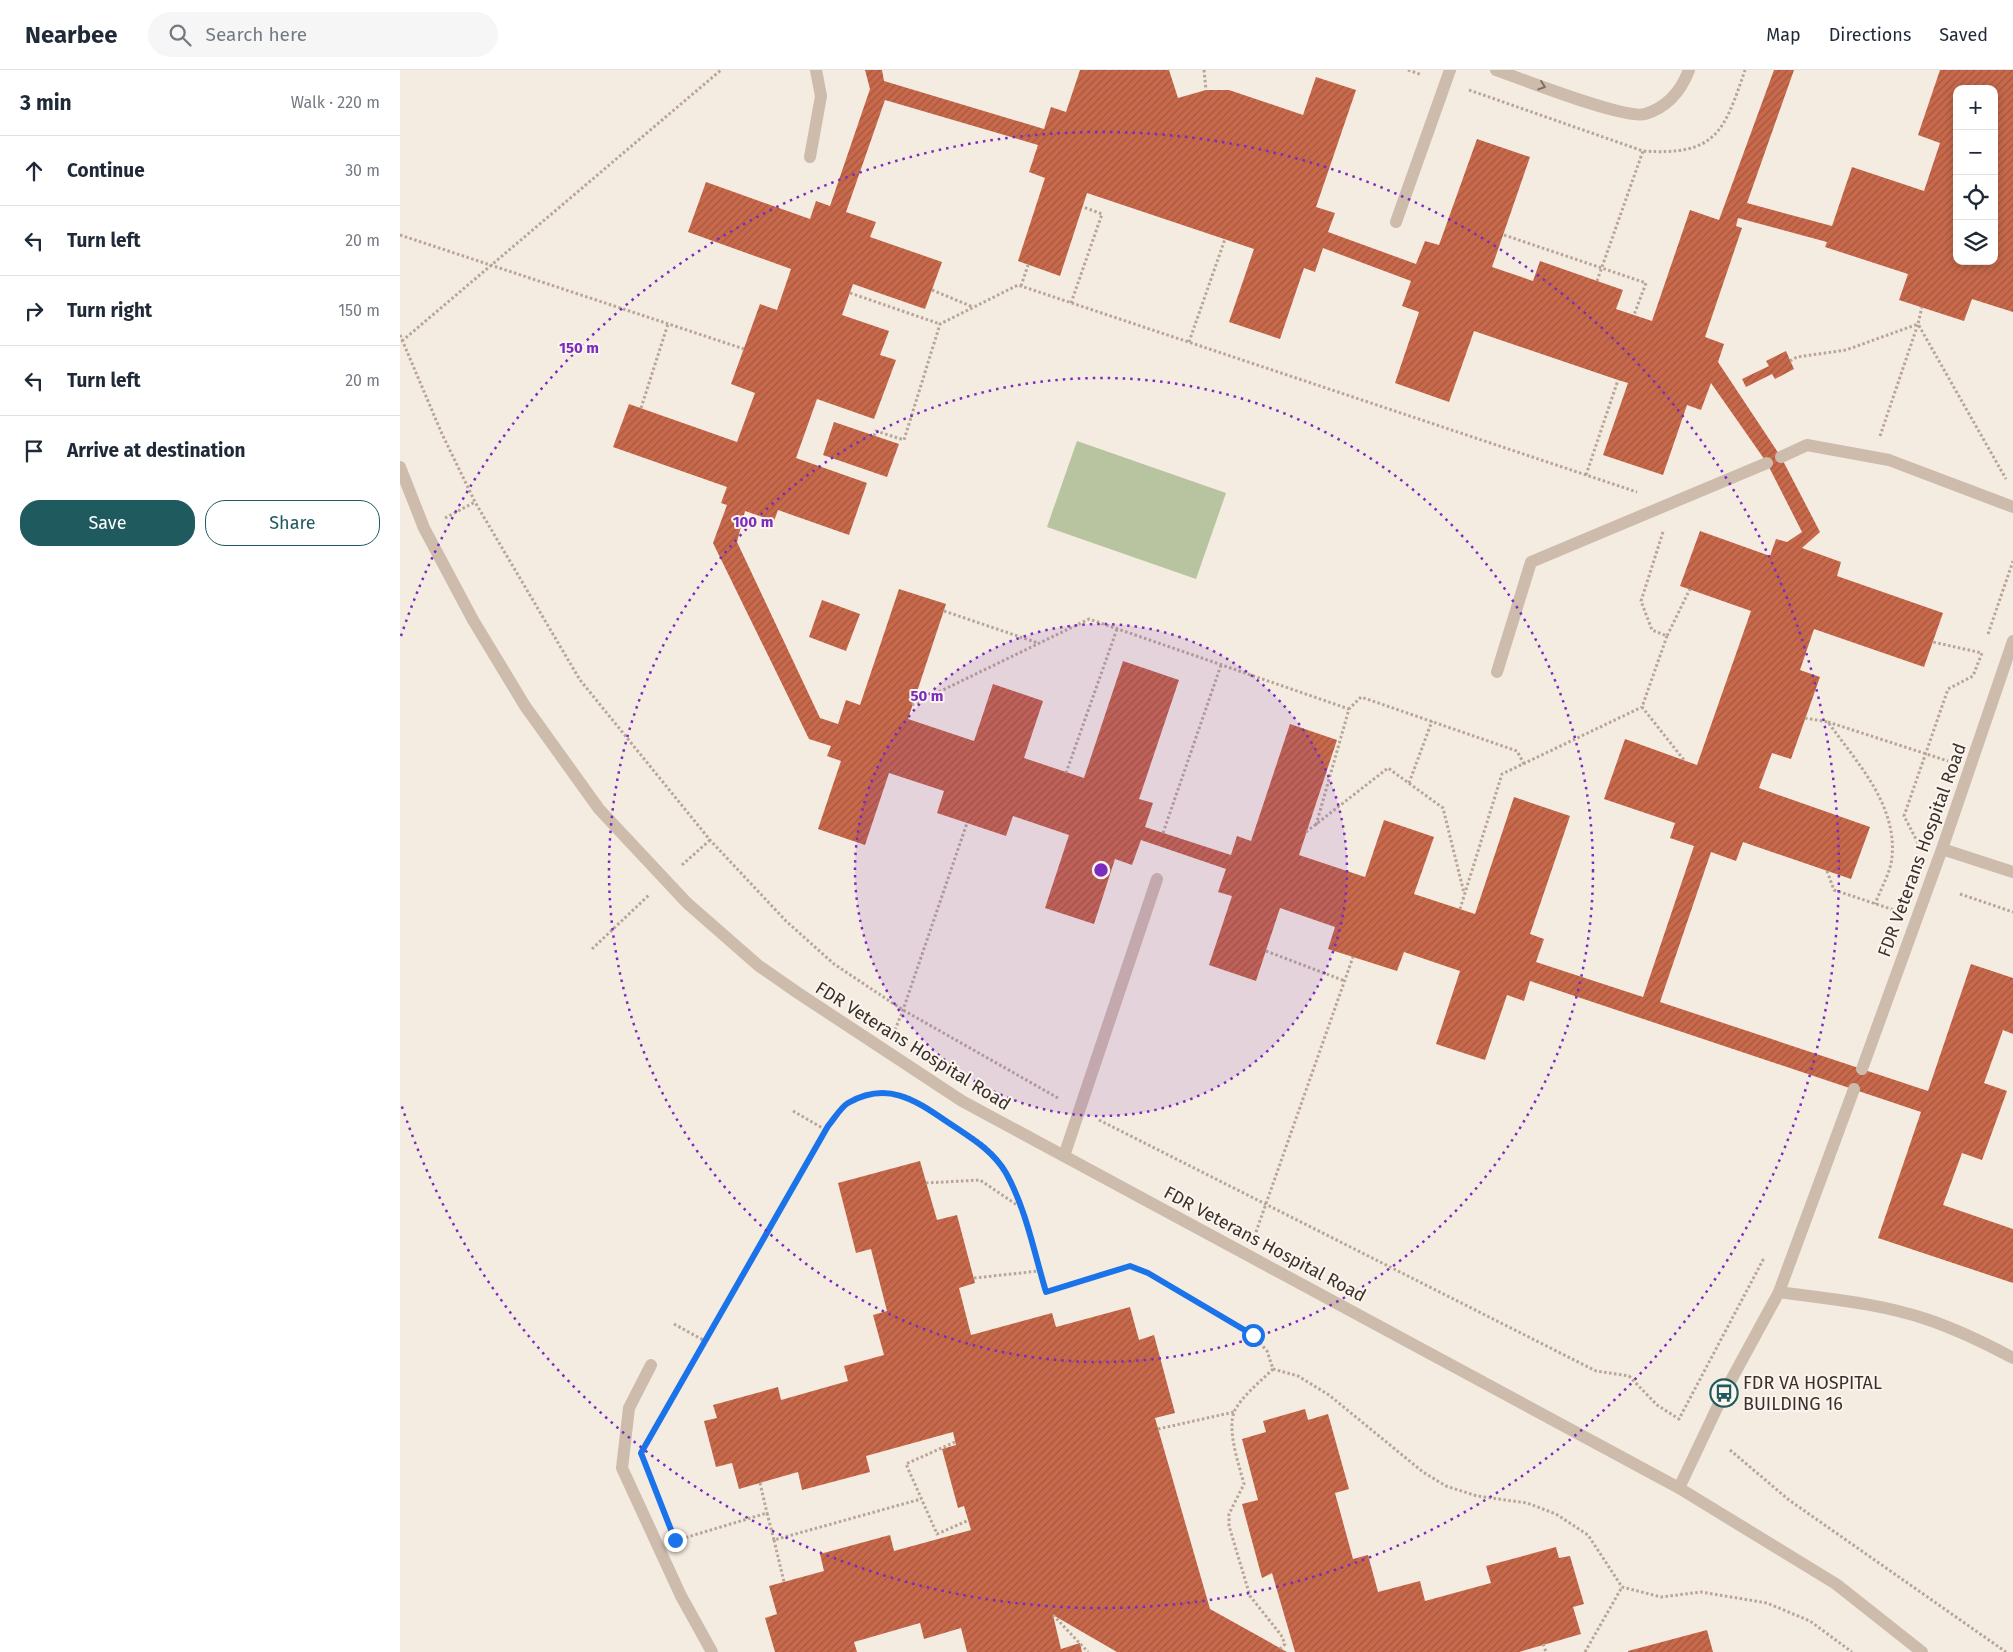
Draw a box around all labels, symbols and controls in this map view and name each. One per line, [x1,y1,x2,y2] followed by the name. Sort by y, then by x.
[148,12,498,57] search box
[25,21,118,49] text: Nearbee
[166,21,194,49] icon: search
[206,23,307,46] text: Search here
[1766,24,1801,46] text: Map
[1829,24,1911,46] text: Directions
[1939,24,1988,46] text: Saved
[1537,80,1545,90] one-way arrow
[1953,85,1998,265] map controls
[1953,85,1998,130] button: +
[20,90,72,116] text: 3 min
[291,93,380,112] text: Walk · 220 m
[1953,130,1998,175] button: −
[20,157,48,185] icon: ahead
[67,159,145,182] text: Continue
[345,161,380,180] text: 30 m
[1953,175,1998,220] button: locate
[1953,220,1998,265] button: layers
[20,227,48,255] icon: left
[67,229,141,252] text: Turn left
[345,231,380,250] text: 20 m
[20,297,48,325] icon: right
[67,299,152,322] text: Turn right
[338,301,380,320] text: 150 m
[559,339,599,357] text: 150 m
[20,367,48,395] icon: left
[67,369,141,392] text: Turn left
[345,371,380,390] text: 20 m
[20,437,48,465] icon: arrive
[67,439,246,462] text: Arrive at destination
[20,500,195,546] button: Save
[205,500,380,546] button: Share
[733,513,773,531] text: 100 m
[910,687,944,705] text: 50 m
[1873,740,1971,960] street label: FDR Veterans Hospital Road
[1092,861,1110,879] centre of rings
[811,977,1015,1115] street label: FDR Veterans Hospital Road
[1160,1181,1370,1307] street label: FDR Veterans Hospital Road
[1242,1324,1265,1347] route start
[1743,1372,1882,1415] place label: FDR VA HOSPITAL BUILDING 16
[1709,1378,1739,1408] bus stop icon: FDR VA HOSPITAL BUILDING 16
[664,1529,687,1552] route end

